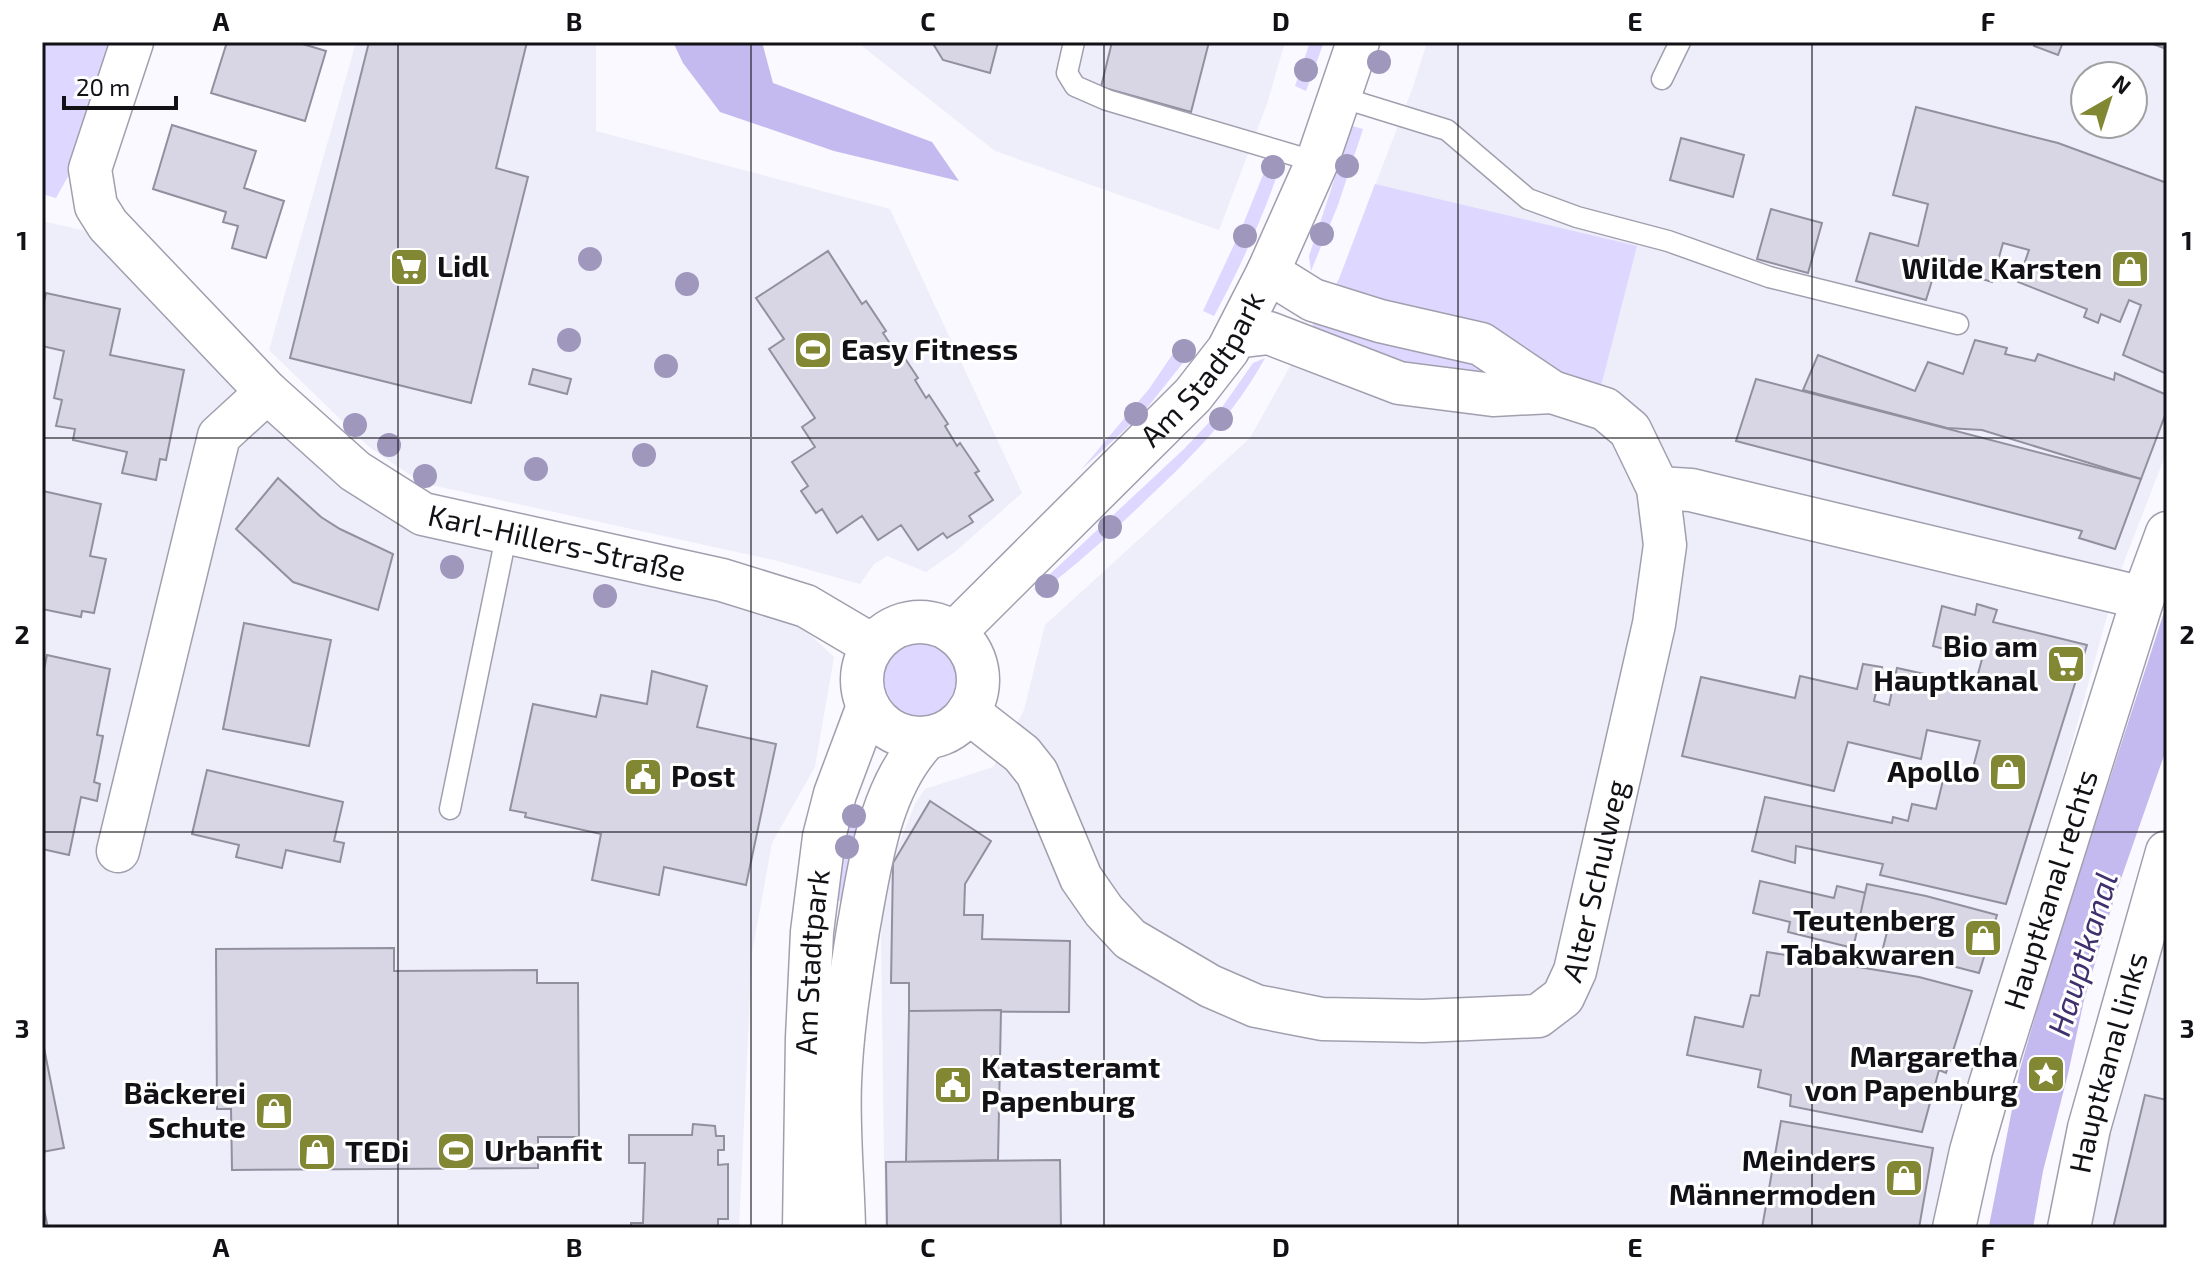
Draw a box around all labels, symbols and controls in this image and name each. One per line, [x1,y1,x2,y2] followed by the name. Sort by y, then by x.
[213,5,230,36] text: A
[566,5,582,36] text: B
[920,5,936,36] text: C
[1272,5,1290,36] text: D
[1627,5,1643,36] text: E
[1981,5,1995,36] text: F
[64,60,176,110] scale bar
[2069,60,2149,140] north arrow
[2108,69,2137,99] text: N
[76,72,130,101] text: 20 m
[16,224,28,255] text: 1
[2181,224,2193,255] text: 1
[388,246,430,288] supermarket icon: Lidl
[437,247,489,283] place label: Lidl
[2109,248,2151,290] shop icon: Wilde Karsten
[1901,249,2102,285] place label: Wilde Karsten
[1132,285,1271,453] street label: Am Stadtpark
[792,329,834,371] sports icon: Easy Fitness
[841,330,1018,367] place label: Easy Fitness
[425,496,689,587] street label: Karl-Hillers-Straße
[14,618,30,649] text: 2
[2179,618,2195,649] text: 2
[1873,627,2038,697] place label: Bio am Hauptkanal
[2045,643,2087,685] supermarket icon: Bio am Hauptkanal
[1987,751,2029,793] shop icon: Apollo
[1887,752,1980,788] place label: Apollo
[622,756,664,798] public building icon: Post
[671,757,735,793] place label: Post
[1997,764,2105,1014] street label: Hauptkanal rechts
[1553,776,1634,987] street label: Alter Schulweg
[787,867,836,1055] street label: Am Stadtpark
[2040,867,2126,1041] water label: Hauptkanal
[1781,901,1956,971] place label: Teutenberg Tabakwaren
[1962,917,2004,959] shop icon: Teutenberg Tabakwaren
[2060,948,2154,1176] street label: Hauptkanal links
[15,1012,29,1043] text: 3
[2180,1012,2194,1043] text: 3
[1805,1037,2019,1107] place label: Margaretha von Papenburg
[981,1048,1160,1118] place label: Katasteramt Papenburg
[2025,1053,2067,1095] place icon: Margaretha von Papenburg
[932,1064,974,1106] public building icon: Katasteramt Papenburg
[124,1074,246,1144] place label: Bäckerei Schute
[253,1090,295,1132] shop icon: Bäckerei Schute
[435,1130,477,1172] sports icon: Urbanfit
[296,1131,338,1173] shop icon: TEDi
[484,1131,603,1167] place label: Urbanfit
[345,1132,409,1168] place label: TEDi
[1669,1141,1876,1211] place label: Meinders Männermoden
[1883,1157,1925,1199] shop icon: Meinders Männermoden
[213,1231,230,1262] text: A
[566,1231,582,1262] text: B
[920,1231,936,1262] text: C
[1272,1231,1290,1262] text: D
[1627,1231,1643,1262] text: E
[1981,1231,1995,1262] text: F

